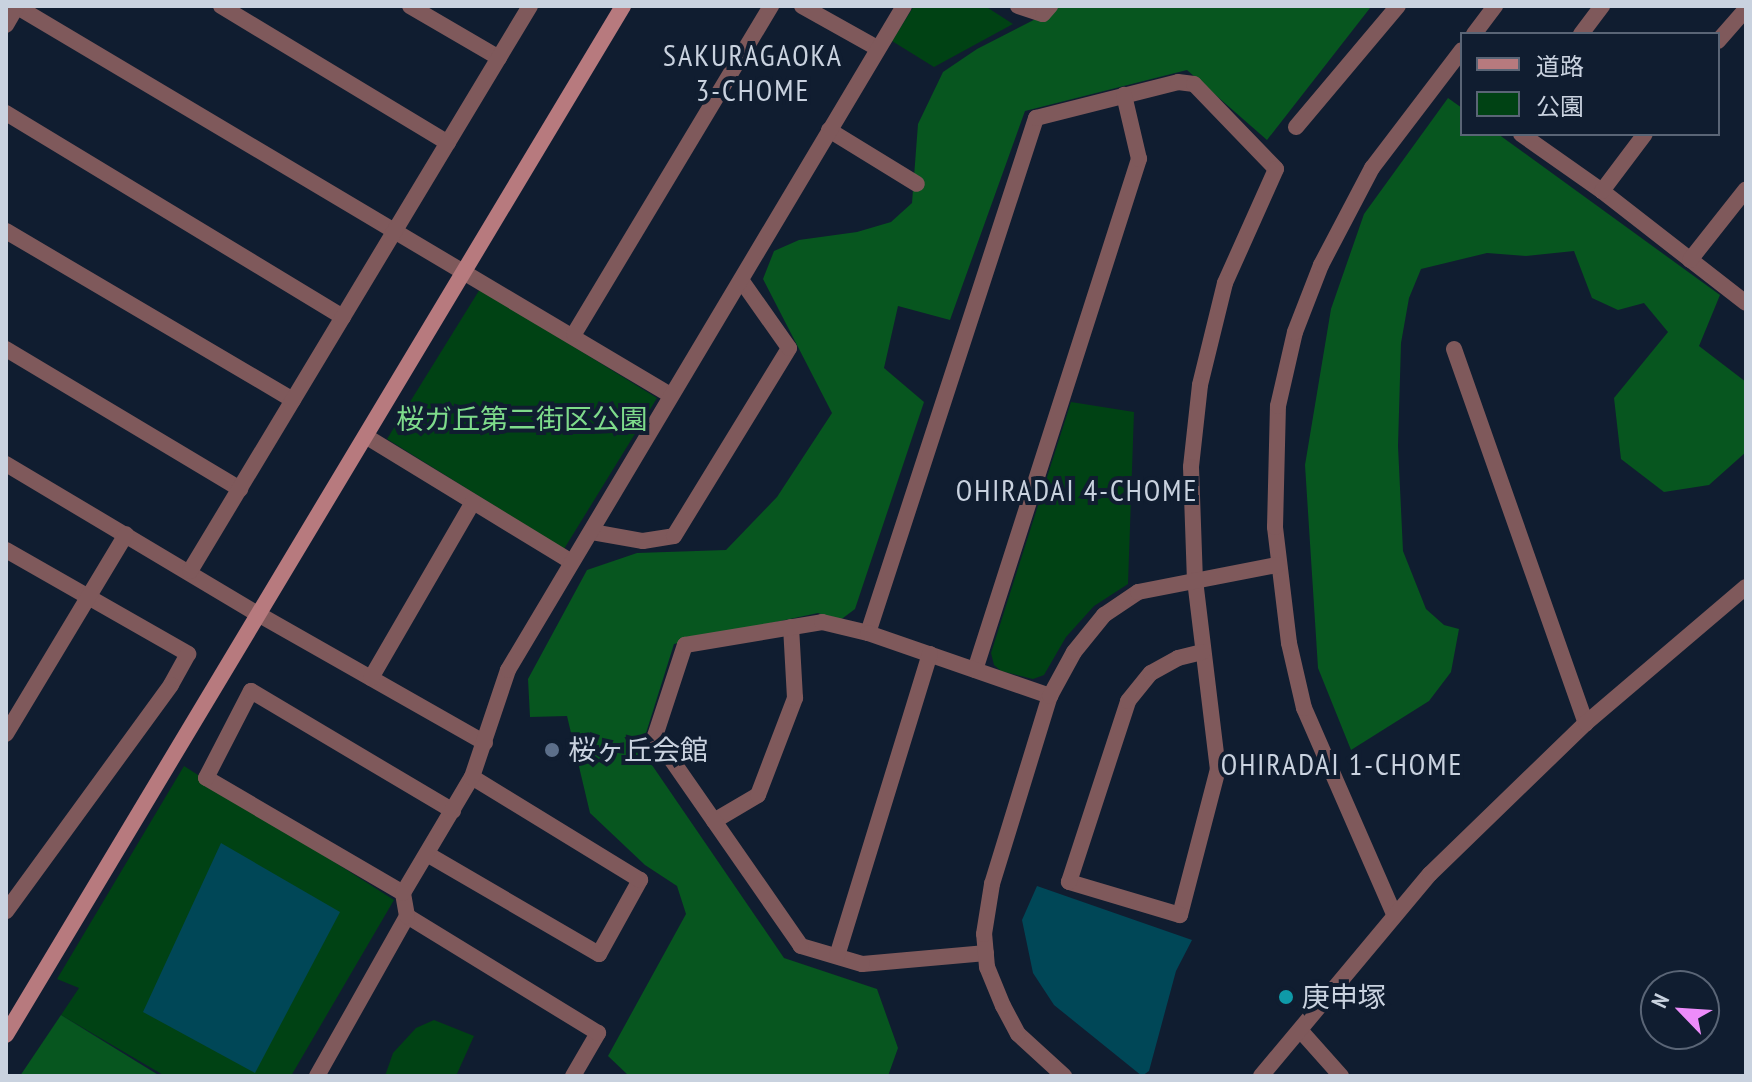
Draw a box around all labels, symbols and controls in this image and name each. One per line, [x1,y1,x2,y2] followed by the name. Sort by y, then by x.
[1460,32,1720,136] legend
[663,37,843,108] district label: SAKURAGAOKA 3-CHOME
[1536,51,1584,82] text: 道路
[1536,91,1584,122] text: 公園
[396,402,648,436] park label: 桜ガ丘第二街区公園
[956,472,1198,508] district label: OHIRADAI 4-CHOME
[568,733,708,767] place label: 桜ヶ丘会館
[543,741,561,759] marker: 桜ヶ丘会館
[1221,746,1463,782] district label: OHIRADAI 1-CHOME
[1640,970,1720,1050] north arrow
[1302,980,1386,1014] place label: 庚申塚
[1277,988,1295,1006] marker: 庚申塚
[1645,989,1675,1012] text: N

